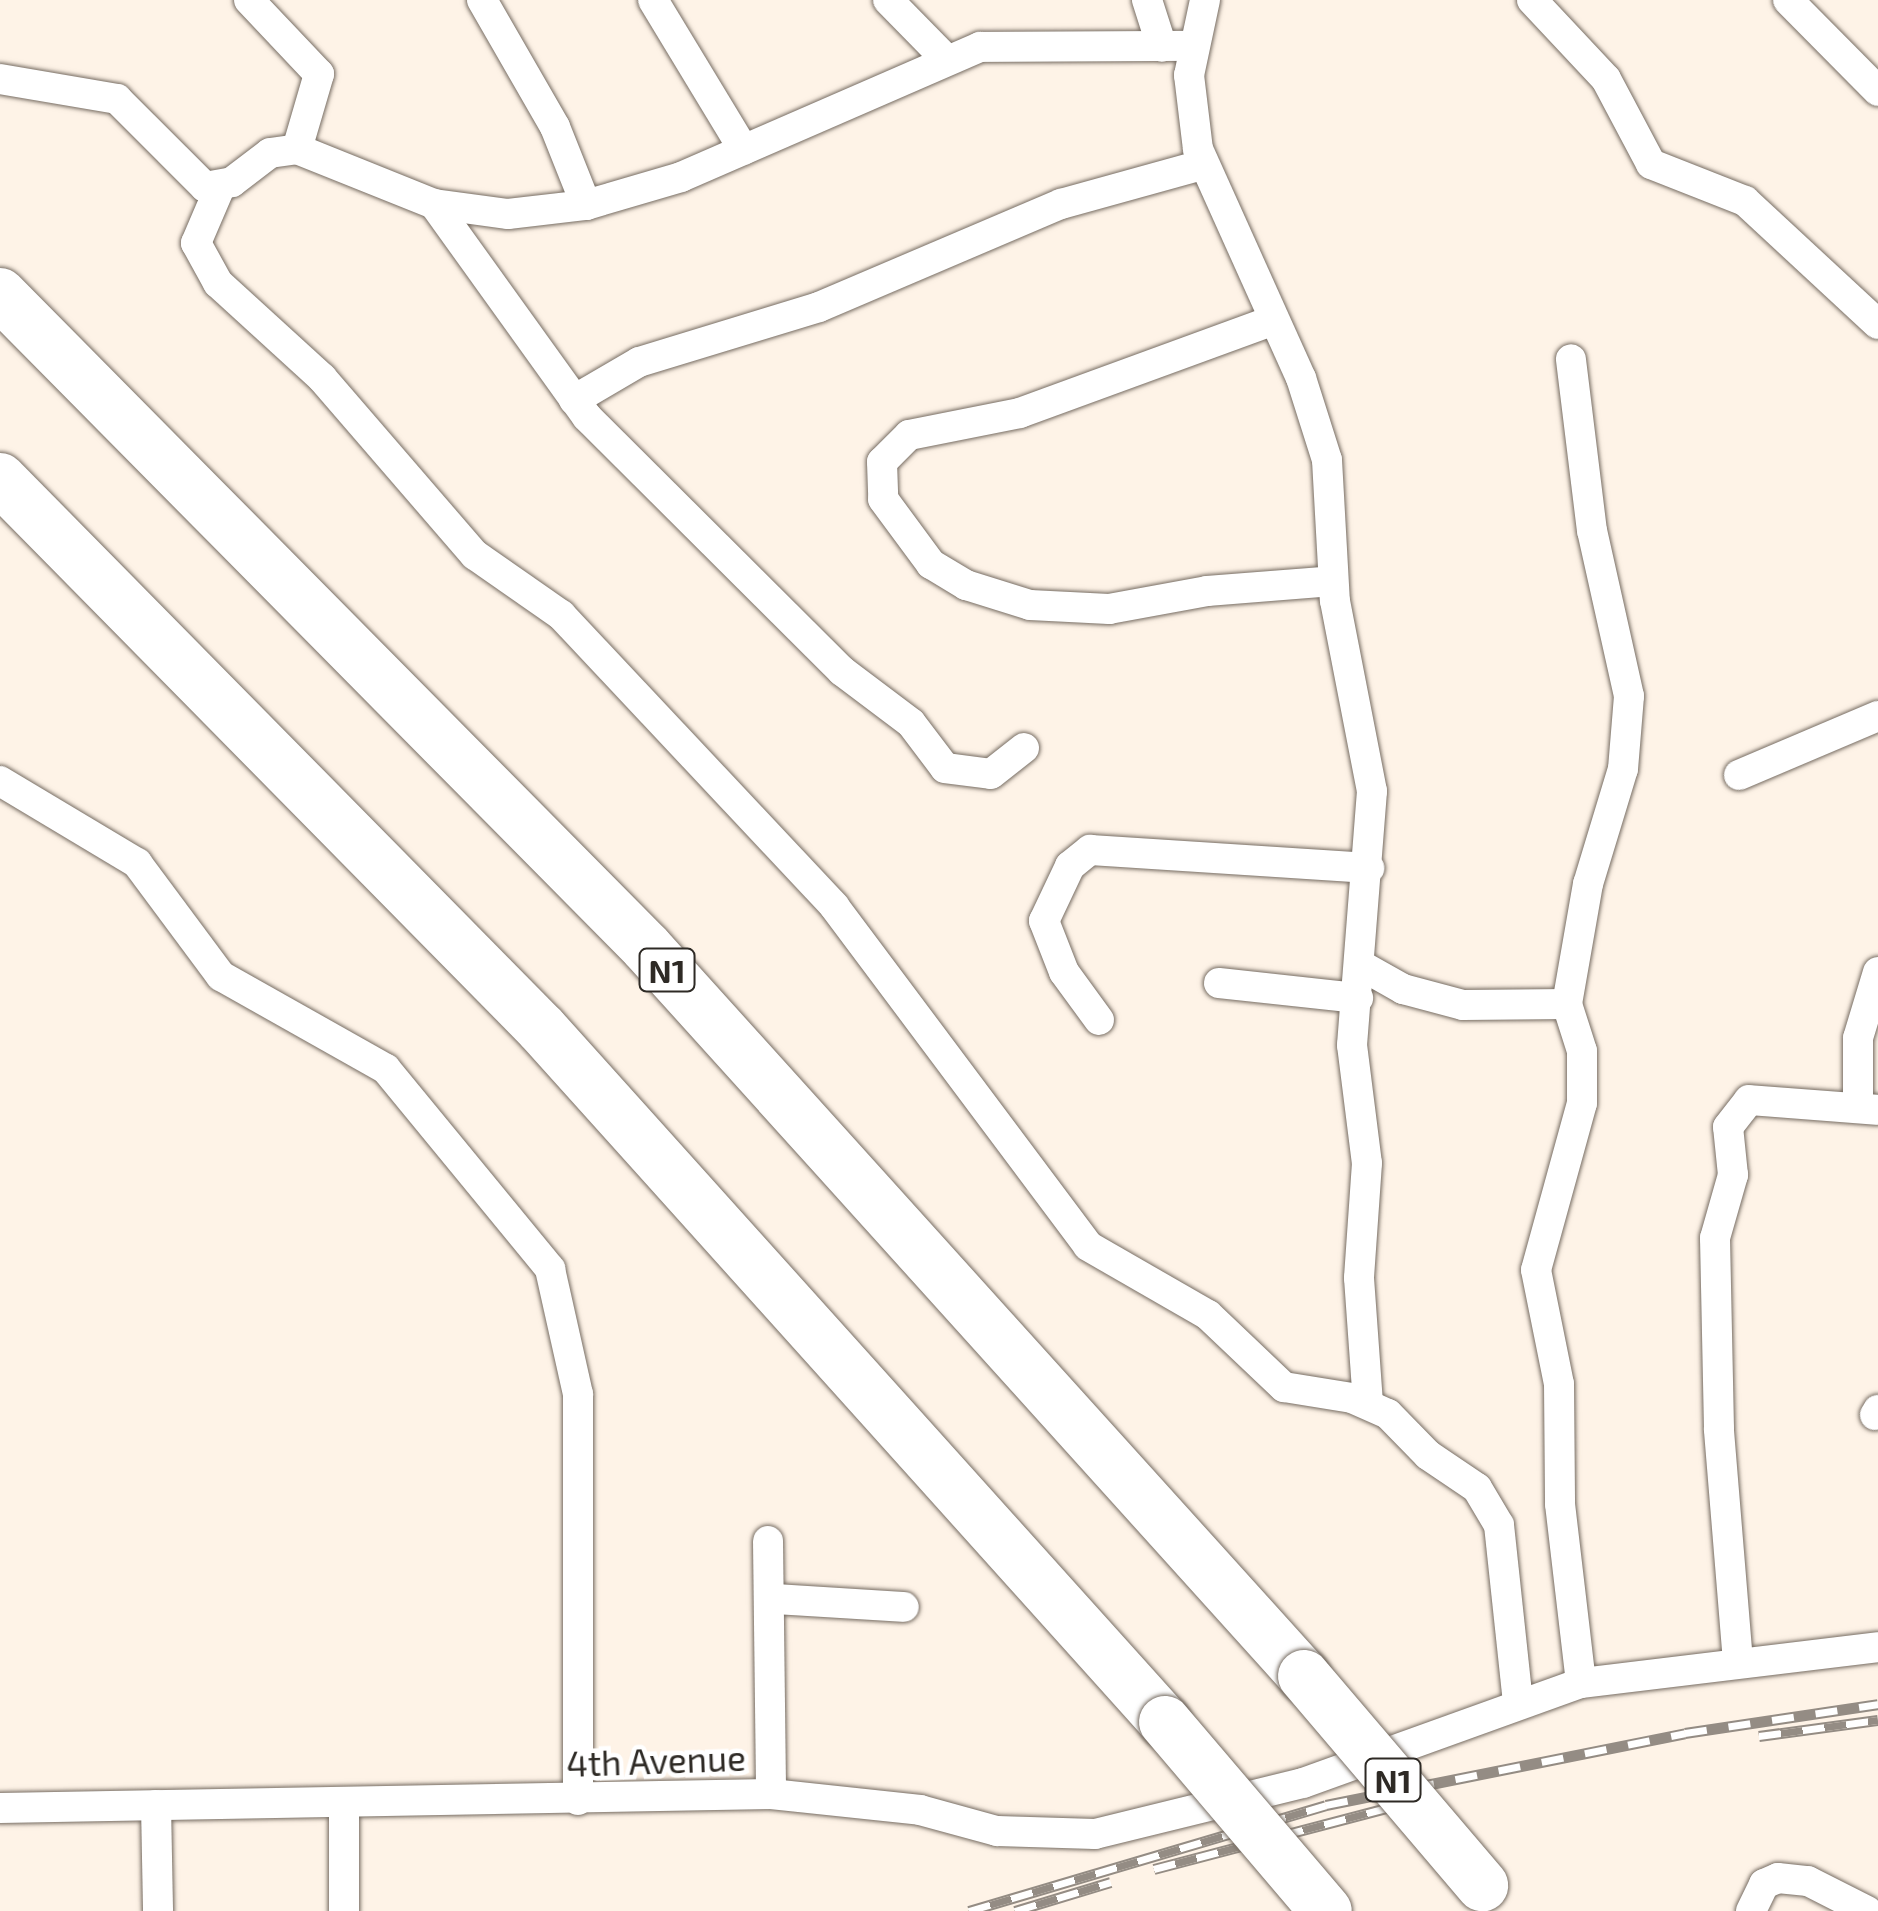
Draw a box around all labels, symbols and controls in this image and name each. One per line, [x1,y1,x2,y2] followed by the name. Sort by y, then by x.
[637,943,697,997] road number: N1
[565,1736,747,1784] street label: 4th Avenue
[1363,1753,1423,1807] road number: N1

